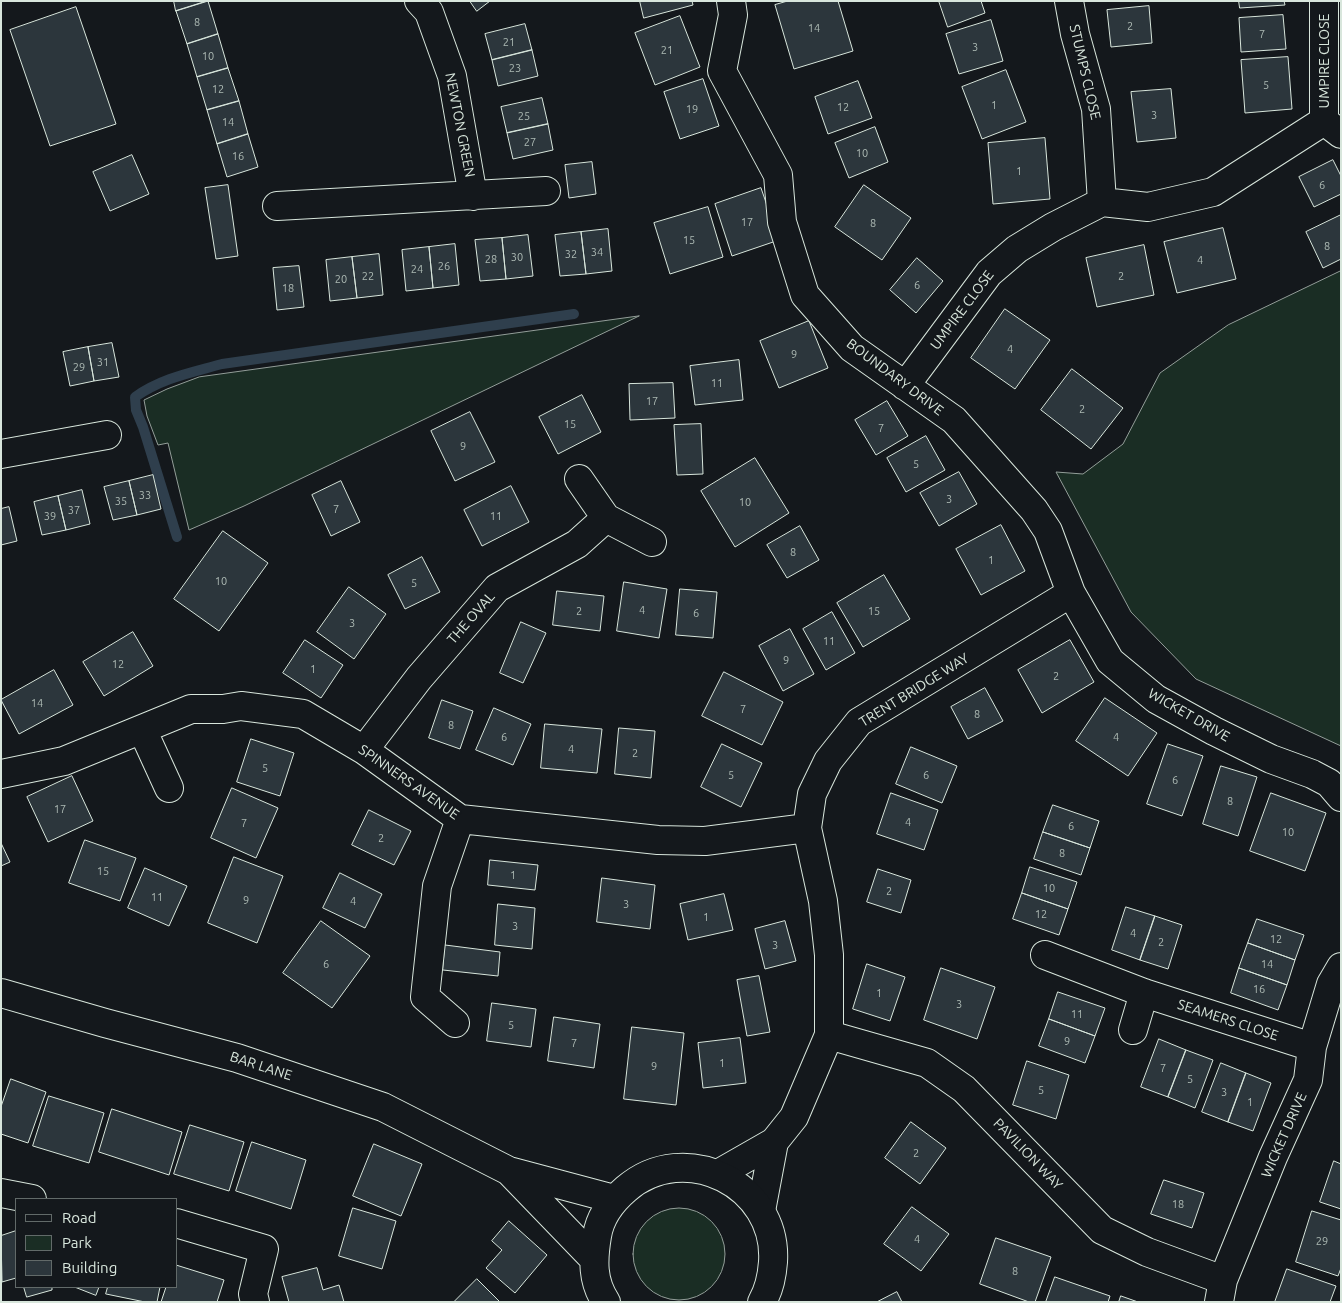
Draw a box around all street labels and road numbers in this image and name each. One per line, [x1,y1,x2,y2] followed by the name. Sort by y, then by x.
[1316,14,1332,108] street label: UMPIRE CLOSE
[1066,23,1104,121] street label: STUMPS CLOSE
[442,71,478,179] street label: NEWTON GREEN
[927,267,997,353] street label: UMPIRE CLOSE
[843,335,947,419] street label: BOUNDARY DRIVE
[444,588,498,648] street label: THE OVAL
[856,650,972,730] street label: TRENT BRIDGE WAY
[1145,685,1233,745] street label: WICKET DRIVE
[355,741,463,823] street label: SPINNERS AVENUE
[1175,996,1281,1044] street label: SEAMERS CLOSE
[228,1048,294,1084] street label: BAR LANE
[1258,1090,1310,1180] street label: WICKET DRIVE
[990,1115,1066,1193] street label: PAVILION WAY

